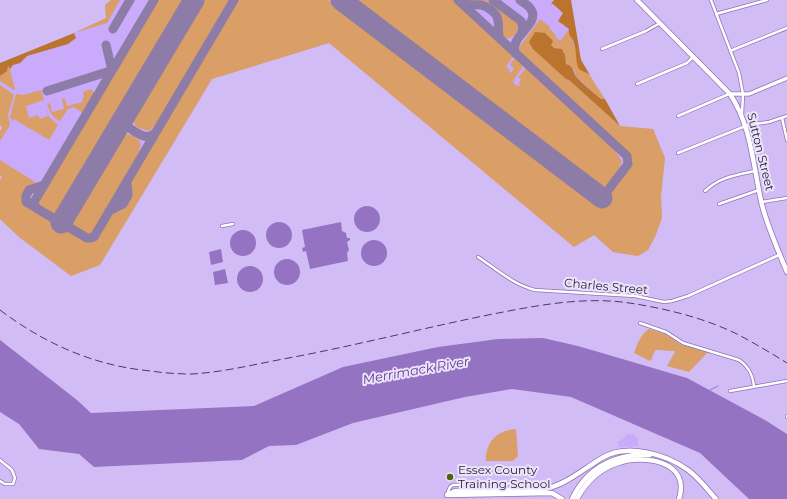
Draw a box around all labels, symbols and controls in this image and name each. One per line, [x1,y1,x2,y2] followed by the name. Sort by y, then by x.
[743,112,777,192] street label: Sutton Street
[563,276,649,298] street label: Charles Street
[362,354,470,388] water label: Merrimack River
[458,463,551,491] place label: Essex County Training School
[445,472,455,482] marker: Essex County Training School

